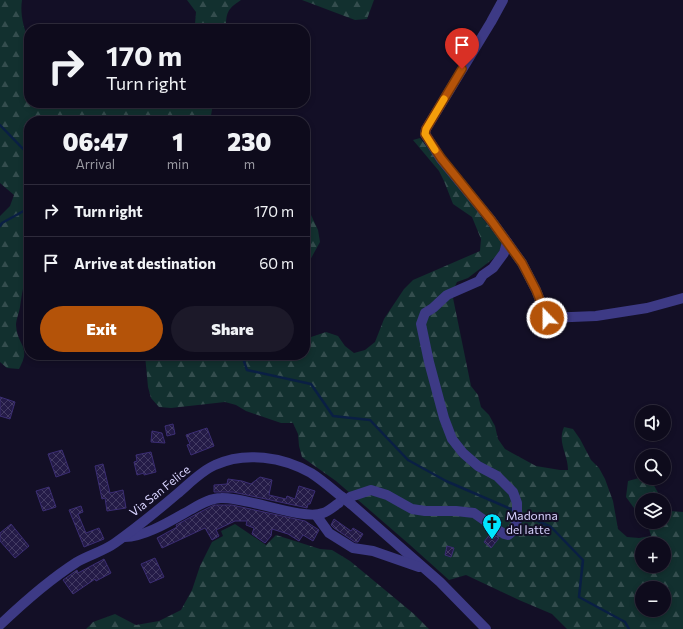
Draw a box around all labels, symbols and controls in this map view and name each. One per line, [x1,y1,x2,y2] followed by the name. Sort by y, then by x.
[445,28,479,69] pin
[451,34,473,56] icon: arrive
[106,38,182,72] text: 170 m
[40,40,92,92] icon: right
[106,72,186,94] text: Turn right
[63,127,128,156] text: 06:47
[172,127,183,156] text: 1
[227,127,271,156] text: 230
[76,156,115,172] text: Arrival
[167,156,189,172] text: min
[244,156,255,172] text: m
[40,200,62,222] icon: right
[74,202,143,220] text: Turn right
[254,202,294,220] text: 170 m
[40,252,62,274] icon: arrive
[74,254,216,272] text: Arrive at destination
[259,254,294,272] text: 60 m
[526,297,568,339] position arrow
[40,306,163,352] button: Exit
[171,306,294,352] button: Share
[635,405,671,617] map controls
[635,405,671,441] button: sound
[635,449,671,485] button: search
[126,462,192,519] street label: Via San Felice
[635,493,671,529] button: layers
[506,508,558,536] place label: Madonna del latte
[481,512,503,540] church icon: Madonna del latte
[635,537,671,573] button: +
[635,581,671,617] button: −

